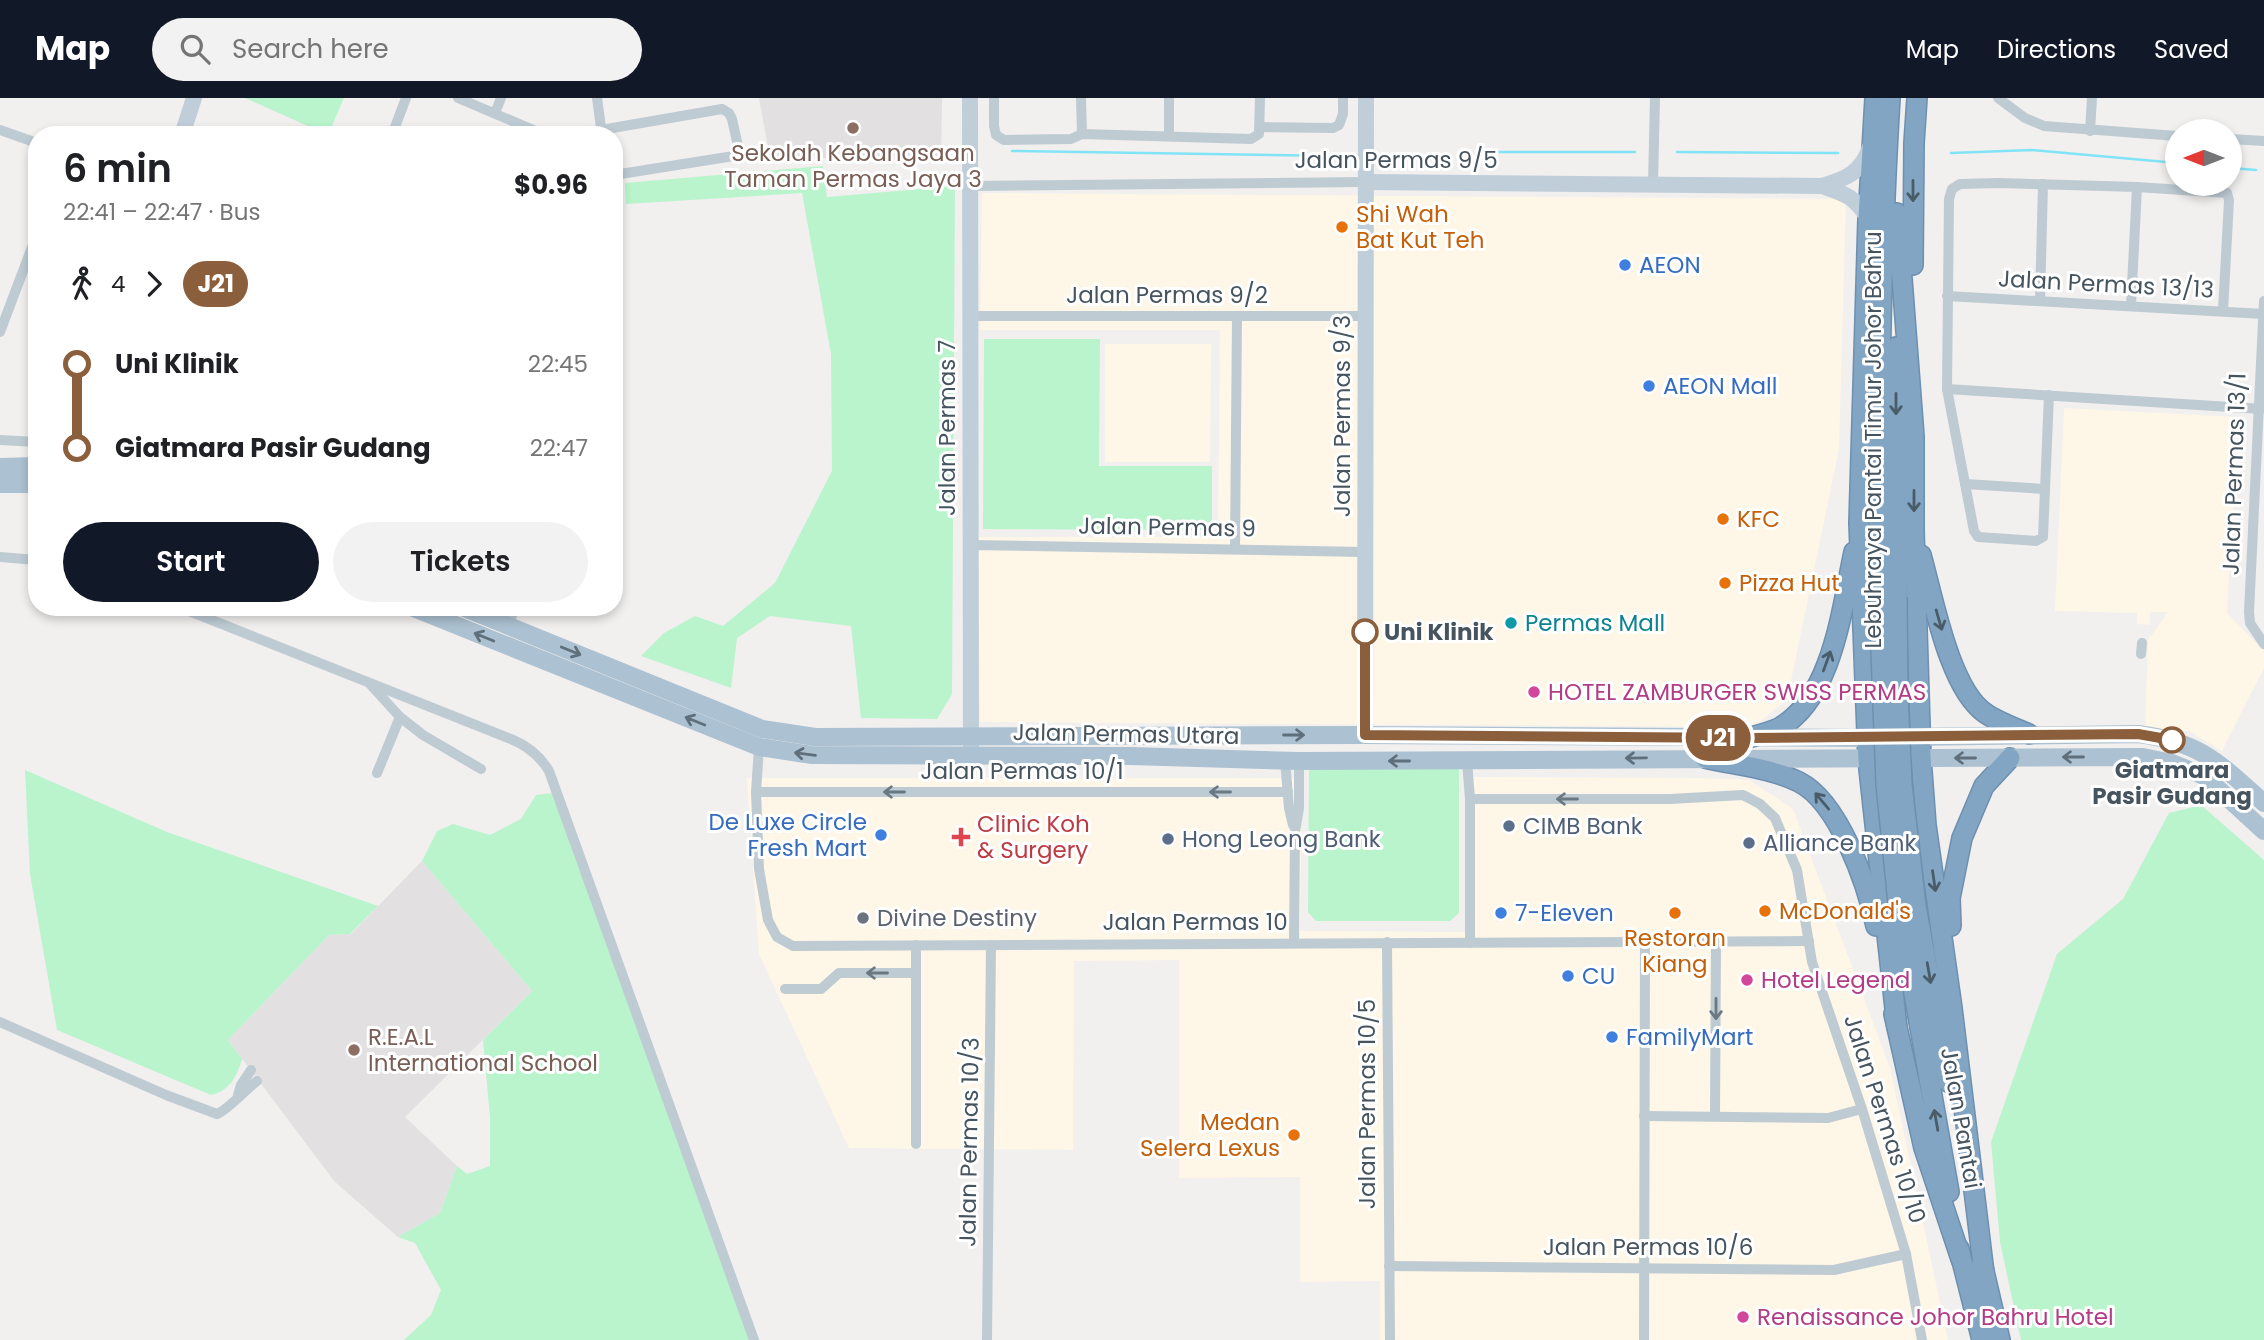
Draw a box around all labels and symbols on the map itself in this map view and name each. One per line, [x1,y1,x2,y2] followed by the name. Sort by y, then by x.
[2165,119,2242,196] north arrow
[845,120,861,136] marker: Sekolah Kebangsaan Taman Permas Jaya 3
[724,137,982,195] place label: Sekolah Kebangsaan Taman Permas Jaya 3
[1294,144,1498,176] street label: Jalan Permas 9/5
[1906,179,1920,202] one-way arrow
[1356,198,1485,256] place label: Shi Wah Bat Kut Teh
[1334,219,1350,235] marker: Shi Wah Bat Kut Teh
[1857,231,1889,649] street label: Lebuhraya Pantai Timur Johor Bahru
[1639,249,1701,281] place label: AEON
[1617,257,1633,273] marker: AEON
[1997,262,2215,306] street label: Jalan Permas 13/13
[1066,279,1268,311] street label: Jalan Permas 9/2
[1326,315,1358,517] street label: Jalan Permas 9/3
[931,340,963,516] street label: Jalan Permas 7
[1663,370,1777,402] place label: AEON Mall
[2214,372,2254,576] street label: Jalan Permas 13/1
[1641,378,1657,394] marker: AEON Mall
[1889,392,1903,415] one-way arrow
[1907,489,1921,512] one-way arrow
[1737,503,1780,535] place label: KFC
[1078,509,1256,545] street label: Jalan Permas 9
[1715,511,1731,527] marker: KFC
[1739,567,1840,599] place label: Pizza Hut
[1717,575,1733,591] marker: Pizza Hut
[1525,607,1665,639] place label: Permas Mall
[1934,609,1947,631] one-way arrow
[1503,615,1519,631] marker: Permas Mall
[1384,616,1494,648] place label: Uni Klinik
[1352,619,1378,645] marker: Uni Klinik
[474,629,495,642] one-way arrow
[559,646,581,659] one-way arrow
[1822,651,1834,673] one-way arrow
[1548,676,1926,708] place label: HOTEL ZAMBURGER SWISS PERMAS
[1526,684,1542,700] marker: HOTEL ZAMBURGER SWISS PERMAS
[685,714,707,727] one-way arrow
[1678,715,1758,761] line badge: J21
[1012,716,1240,752] street label: Jalan Permas Utara
[2159,727,2185,753] marker: Giatmara Pasir Gudang
[1283,728,1306,742] one-way arrow
[794,747,816,760] one-way arrow
[1954,751,1977,765] one-way arrow
[2062,751,2085,764] one-way arrow
[1625,752,1648,765] one-way arrow
[1388,754,1411,768] one-way arrow
[2092,754,2252,812] place label: Giatmara Pasir Gudang
[920,755,1124,787] street label: Jalan Permas 10/1
[883,785,906,799] one-way arrow
[1209,785,1232,799] one-way arrow
[1555,792,1578,806] one-way arrow
[1814,793,1830,811] one-way arrow
[708,806,867,864] place label: De Luxe Circle Fresh Mart
[977,808,1090,866] place label: Clinic Koh & Surgery
[1523,810,1643,842] place label: CIMB Bank
[1501,818,1517,834] marker: CIMB Bank
[1182,823,1381,855] place label: Hong Leong Bank
[873,827,889,843] marker: De Luxe Circle Fresh Mart
[951,827,971,847] marker: Clinic Koh & Surgery
[1763,827,1916,859] place label: Alliance Bank
[1160,831,1176,847] marker: Hong Leong Bank
[1741,835,1757,851] marker: Alliance Bank
[1928,869,1941,891] one-way arrow
[1779,895,1911,927] place label: McDonald's
[1515,897,1614,929] place label: 7-Eleven
[877,902,1037,934] place label: Divine Destiny
[1757,903,1773,919] marker: McDonald's
[1493,905,1509,921] marker: 7-Eleven
[1667,905,1683,921] marker: Restoran Kiang
[1102,906,1288,938] street label: Jalan Permas 10
[855,910,871,926] marker: Divine Destiny
[1624,922,1726,980] place label: Restoran Kiang
[1582,960,1615,992] place label: CU
[1922,961,1936,984] one-way arrow
[1761,964,1910,996] place label: Hotel Legend
[866,966,889,980] one-way arrow
[1560,968,1576,984] marker: CU
[1739,972,1755,988] marker: Hotel Legend
[1709,997,1722,1020] one-way arrow
[1351,999,1383,1209] street label: Jalan Permas 10/5
[1836,1010,1934,1228] street label: Jalan Permas 10/10
[368,1021,598,1079] place label: R.E.A.L International School
[1626,1021,1753,1053] place label: FamilyMart
[1604,1029,1620,1045] marker: FamilyMart
[951,1037,987,1247] street label: Jalan Permas 10/3
[346,1042,362,1058] marker: R.E.A.L International School
[1933,1045,1989,1191] street label: Jalan Pantai
[1140,1106,1280,1164] place label: Medan Selera Lexus
[1929,1109,1942,1131] one-way arrow
[1286,1127,1302,1143] marker: Medan Selera Lexus
[1543,1231,1753,1263] street label: Jalan Permas 10/6
[1757,1301,2114,1333] place label: Renaissance Johor Bahru Hotel
[1735,1309,1751,1325] marker: Renaissance Johor Bahru Hotel

